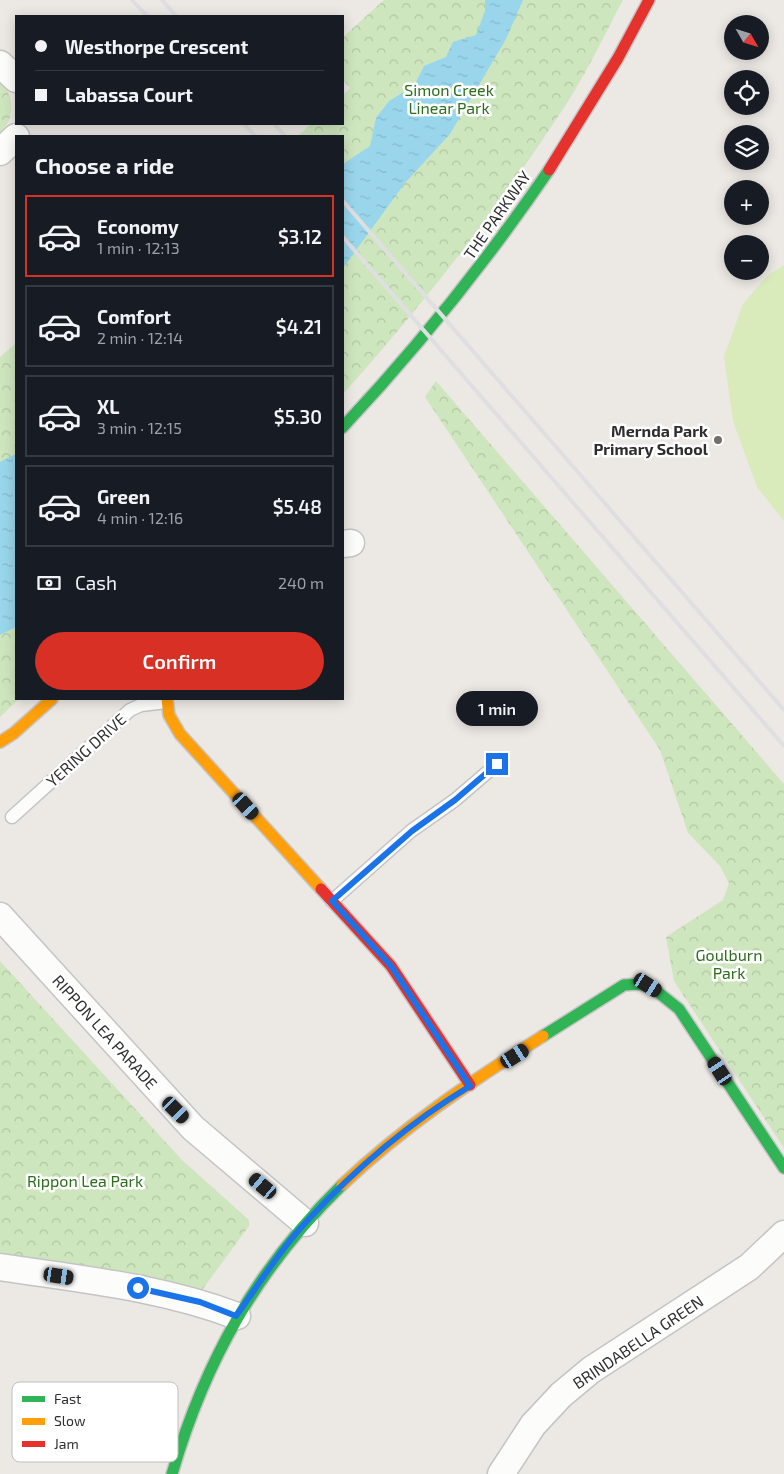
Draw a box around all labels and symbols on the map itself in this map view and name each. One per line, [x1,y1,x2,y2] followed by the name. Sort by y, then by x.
[724,15,769,60] north arrow
[404,80,494,117] park label: Simon Creek Linear Park
[459,167,534,263] street label: THE PARKWAY
[593,421,709,459] place label: Mernda Park Primary School
[712,434,724,446] marker: Mernda Park Primary School
[456,692,538,726] callout: 1 min
[42,709,129,790] street label: YERING DRIVE
[486,753,508,775] route end
[230,790,261,822] car
[696,945,762,982] park label: Goulburn Park
[49,971,162,1093] street label: RIPPON LEA PARADE
[631,971,664,999] car
[498,1042,531,1070] car
[705,1054,734,1088] car
[160,1094,191,1126] car
[27,1171,143,1190] park label: Rippon Lea Park
[246,1171,279,1201] car
[43,1266,74,1286] car
[127,1277,149,1299] route start
[569,1291,707,1392] street label: BRINDABELLA GREEN
[12,1382,178,1462] legend
[54,1390,81,1407] text: Fast
[54,1412,86,1429] text: Slow
[54,1435,79,1452] text: Jam

